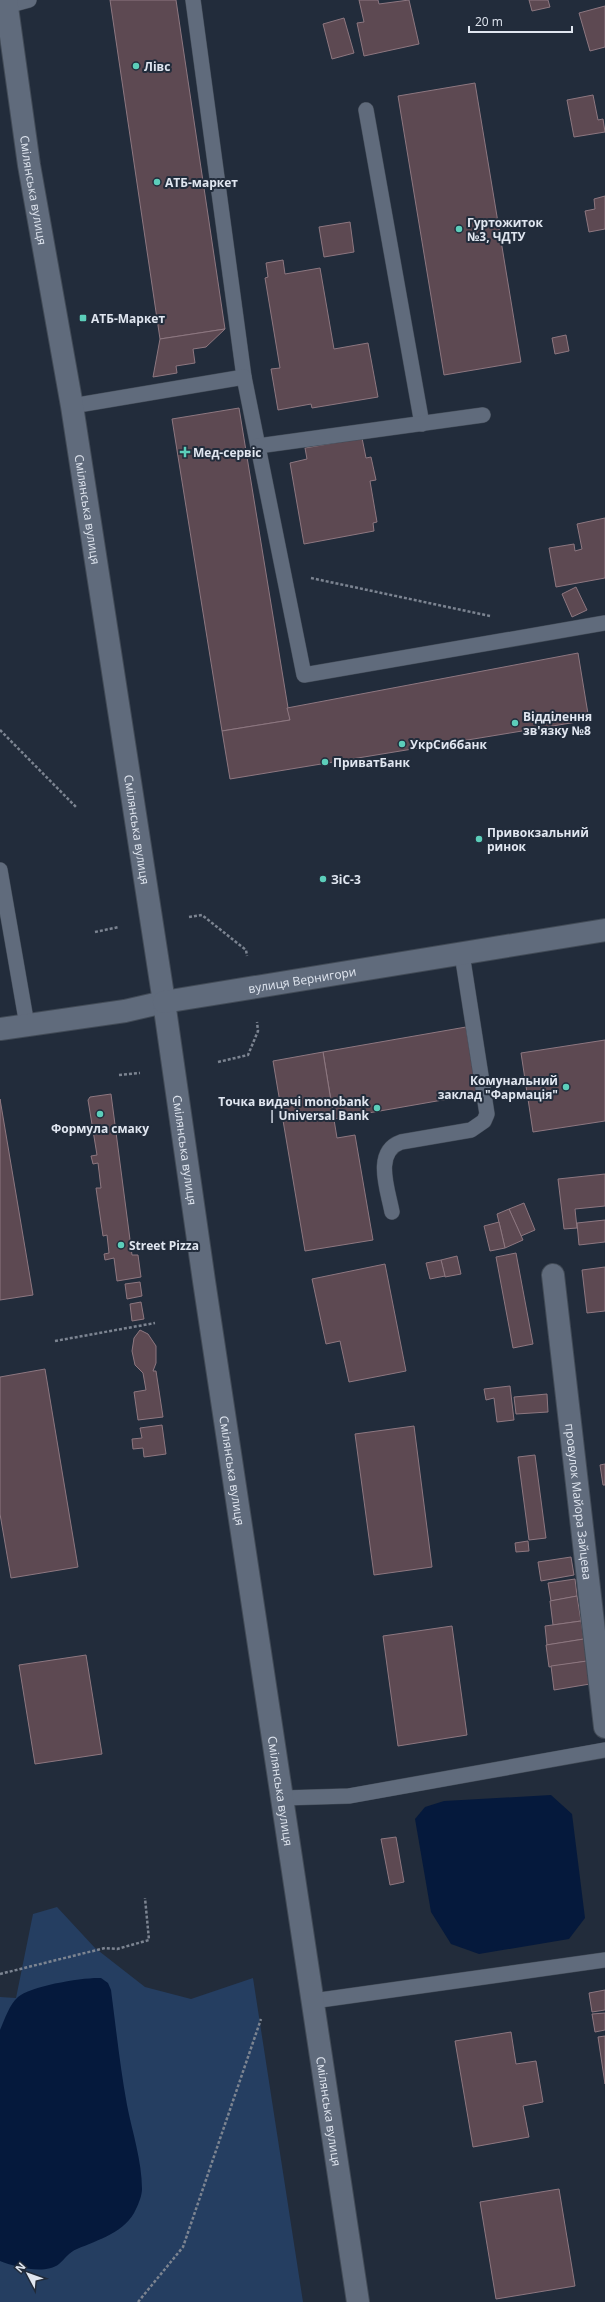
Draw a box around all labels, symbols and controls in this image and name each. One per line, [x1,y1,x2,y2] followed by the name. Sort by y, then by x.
[469,8,572,34] scale bar
[475,13,503,30] text: 20 m
[144,58,170,75] place label: Лівс
[131,61,141,71] marker: Лівс
[16,134,52,246] street label: Смілянська вулиця
[165,174,238,191] place label: АТБ-маркет
[152,177,162,187] marker: АТБ-маркет
[467,214,543,245] place label: Гуртожиток №3, ЧДТУ
[454,224,464,234] marker: Гуртожиток №3, ЧДТУ
[91,310,165,327] place label: АТБ-Маркет
[78,313,88,323] marker: АТБ-Маркет
[193,444,261,461] place label: Мед-сервіс
[180,447,190,457] marker: Мед-сервіс
[71,453,105,565] street label: Смілянська вулиця
[523,708,592,739] place label: Відділення зв'язку №8
[510,718,520,728] marker: Відділення зв'язку №8
[410,736,487,753] place label: УкрСиббанк
[397,739,407,749] marker: УкрСиббанк
[333,754,410,771] place label: ПриватБанк
[320,757,330,767] marker: ПриватБанк
[121,773,154,886] street label: Смілянська вулиця
[487,824,589,855] place label: Привокзальний ринок
[474,834,484,844] marker: Привокзальний ринок
[331,871,361,888] place label: ЗіС-3
[318,874,328,884] marker: ЗіС-3
[247,962,357,997] street label: вулиця Вернигори
[438,1072,558,1103] place label: Комунальний заклад "Фармація"
[561,1082,571,1092] marker: Комунальний заклад "Фармація"
[218,1093,370,1124] place label: Точка видачі monobank | Universal Bank
[169,1094,202,1206] street label: Смілянська вулиця
[372,1103,382,1113] marker: Точка видачі monobank | Universal Bank
[95,1109,105,1119] marker: Формула смаку
[51,1120,149,1137] place label: Формула смаку
[129,1237,199,1254] place label: Street Pizza
[116,1240,126,1250] marker: Street Pizza
[216,1414,249,1527] street label: Смілянська вулиця
[562,1423,596,1580] street label: провулок Майора Зайцева
[264,1735,298,1847] street label: Смілянська вулиця
[313,2055,346,2167] street label: Смілянська вулиця
[8,2254,48,2294] north arrow
[11,2259,29,2275] text: N

